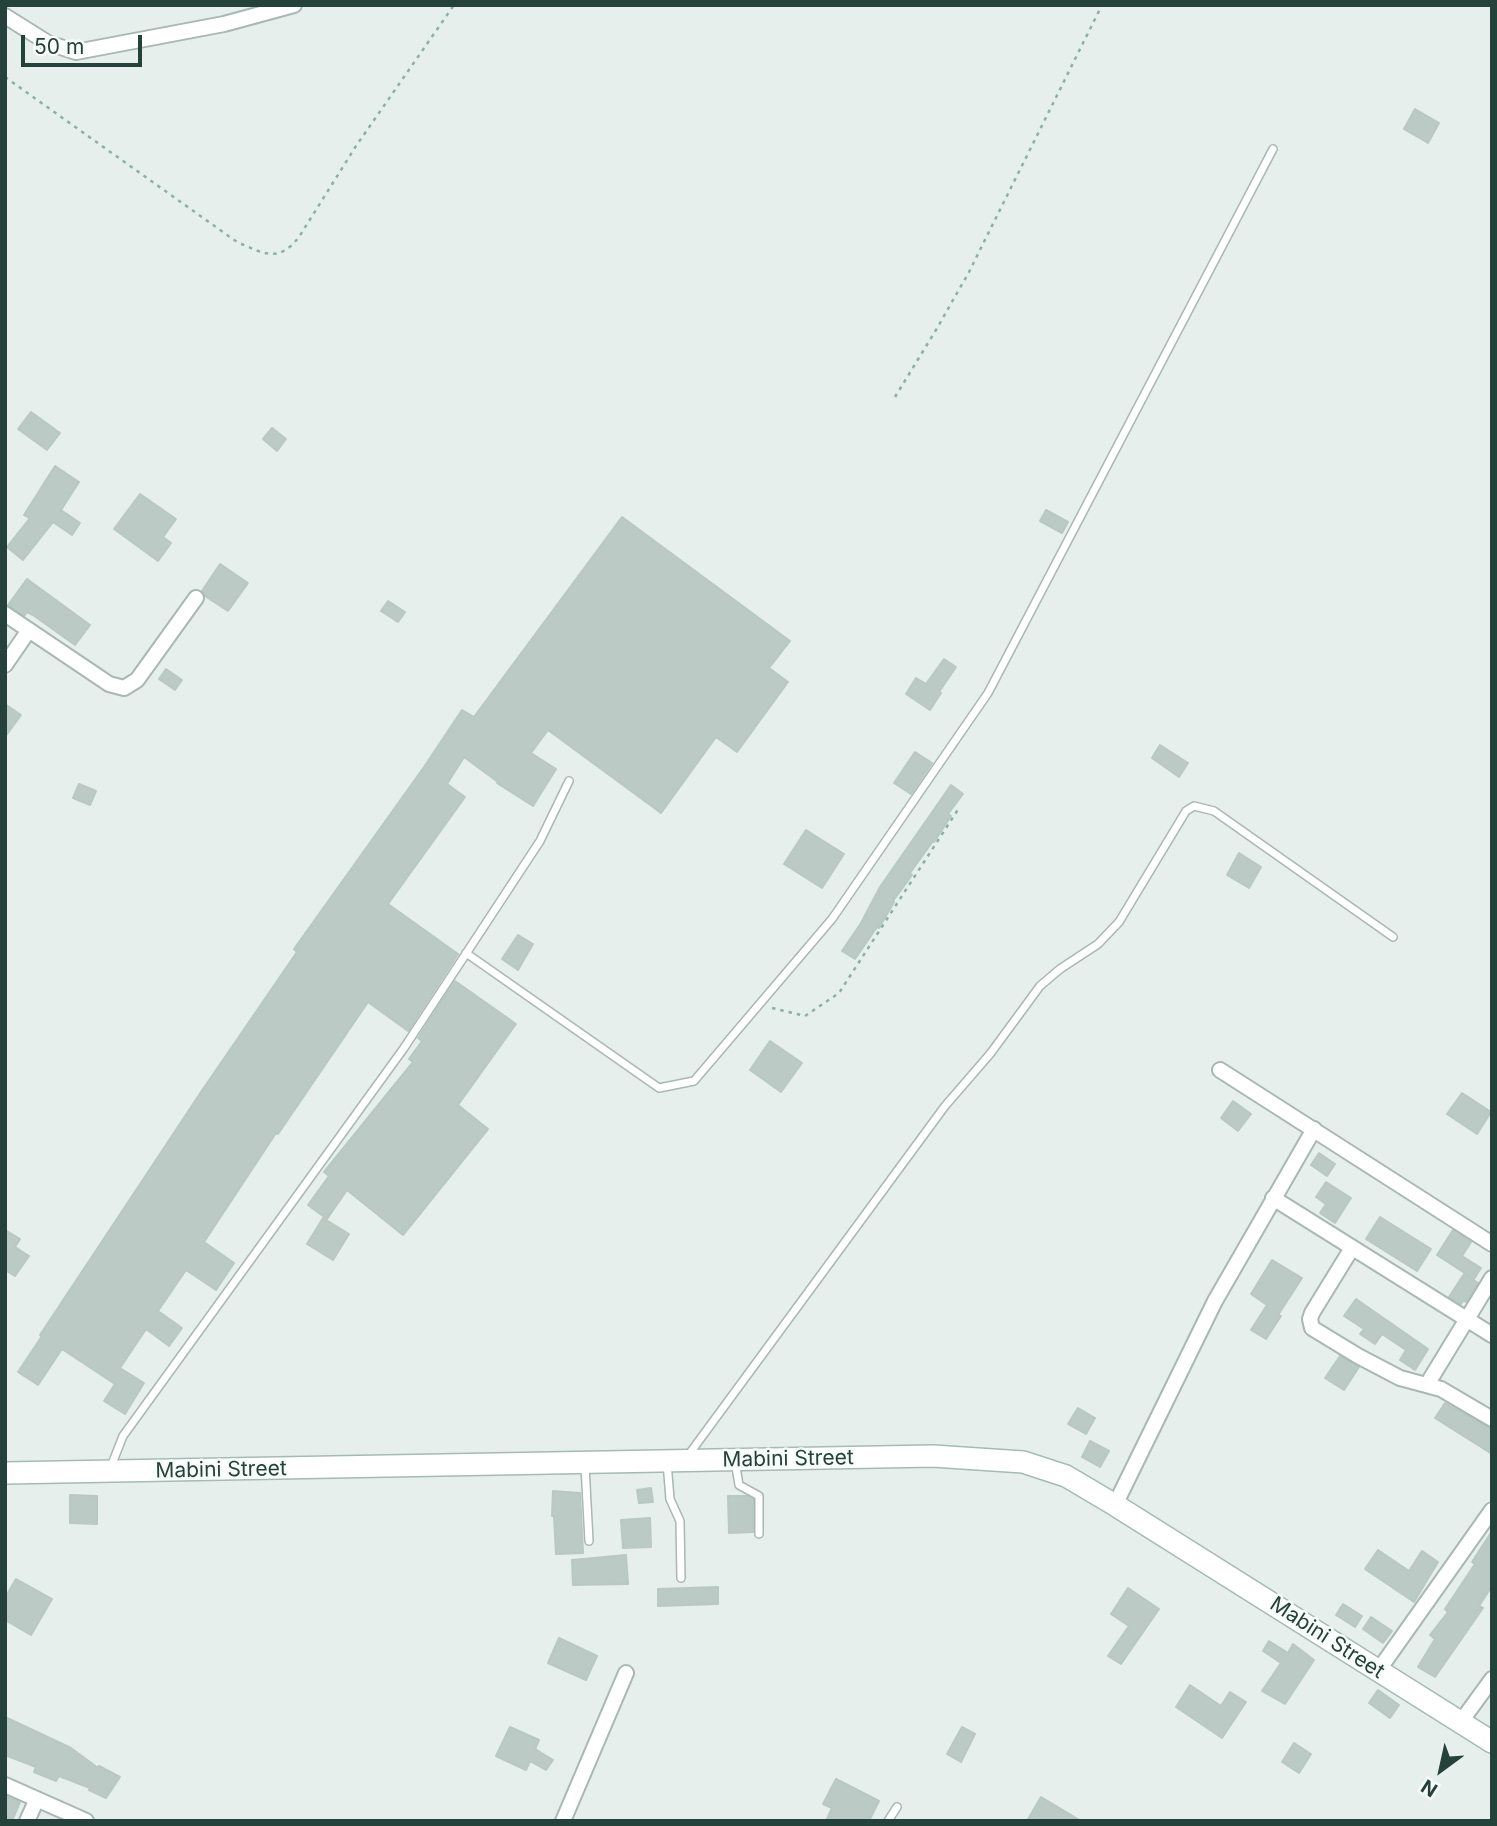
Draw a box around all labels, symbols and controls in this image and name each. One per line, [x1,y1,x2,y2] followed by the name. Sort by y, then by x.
[24,21,145,65] scale bar
[34,34,84,59] text: 50 m
[722,1445,854,1473] street label: Mabini Street
[155,1456,287,1484] street label: Mabini Street
[1265,1592,1389,1684] street label: Mabini Street
[1406,1735,1476,1805] north arrow
[1417,1774,1442,1802] text: N

